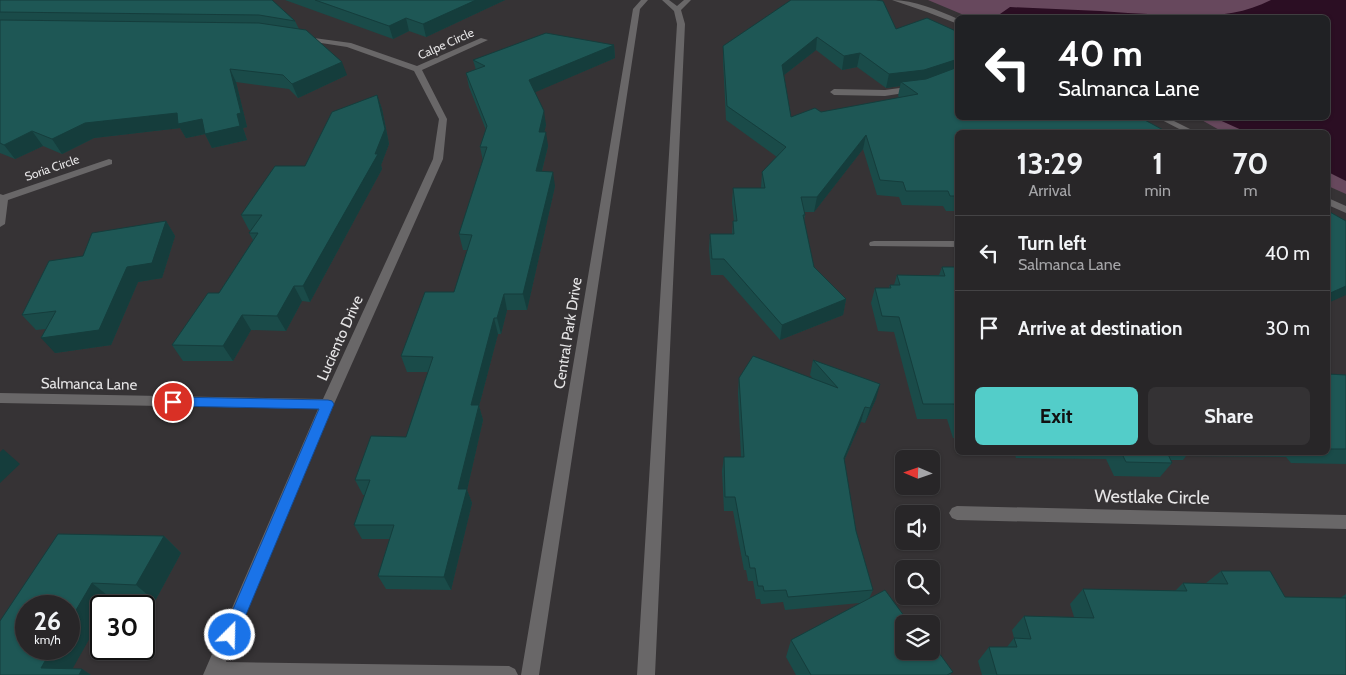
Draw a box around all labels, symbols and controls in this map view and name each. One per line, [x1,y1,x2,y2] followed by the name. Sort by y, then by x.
[415,25,476,63] street label: Calpe Circle
[1058,32,1143,75] text: 40 m
[975,35,1040,100] icon: left
[1058,75,1199,102] text: Salmanca Lane
[1016,145,1083,182] text: 13:29
[1152,145,1163,182] text: 1
[1232,145,1269,182] text: 70
[23,151,81,184] street label: Soria Circle
[1028,181,1071,200] text: Arrival
[1145,181,1171,200] text: min
[1243,181,1257,200] text: m
[1018,232,1086,255] text: Turn left
[975,239,1003,267] icon: left
[1265,242,1310,265] text: 40 m
[1018,255,1121,274] text: Salmanca Lane
[550,276,586,390] street label: Central Park Drive
[313,292,367,383] street label: Luciento Drive
[975,314,1003,342] icon: arrive
[1018,317,1182,340] text: Arrive at destination
[1266,317,1310,340] text: 30 m
[41,374,138,394] street label: Salmanca Lane
[152,381,194,423] pin
[975,387,1138,445] button: Exit
[1148,387,1310,445] button: Share
[159,388,187,416] icon: arrive
[895,450,940,495] north arrow
[895,450,940,660] map controls
[1094,485,1210,509] street label: Westlake Circle
[895,505,940,550] button: sound
[895,560,940,605] button: search
[90,595,155,660] speed limit sign: 30
[34,606,61,636] text: 26
[203,608,255,660] position arrow
[895,615,940,660] button: layers
[34,632,61,647] text: km/h

